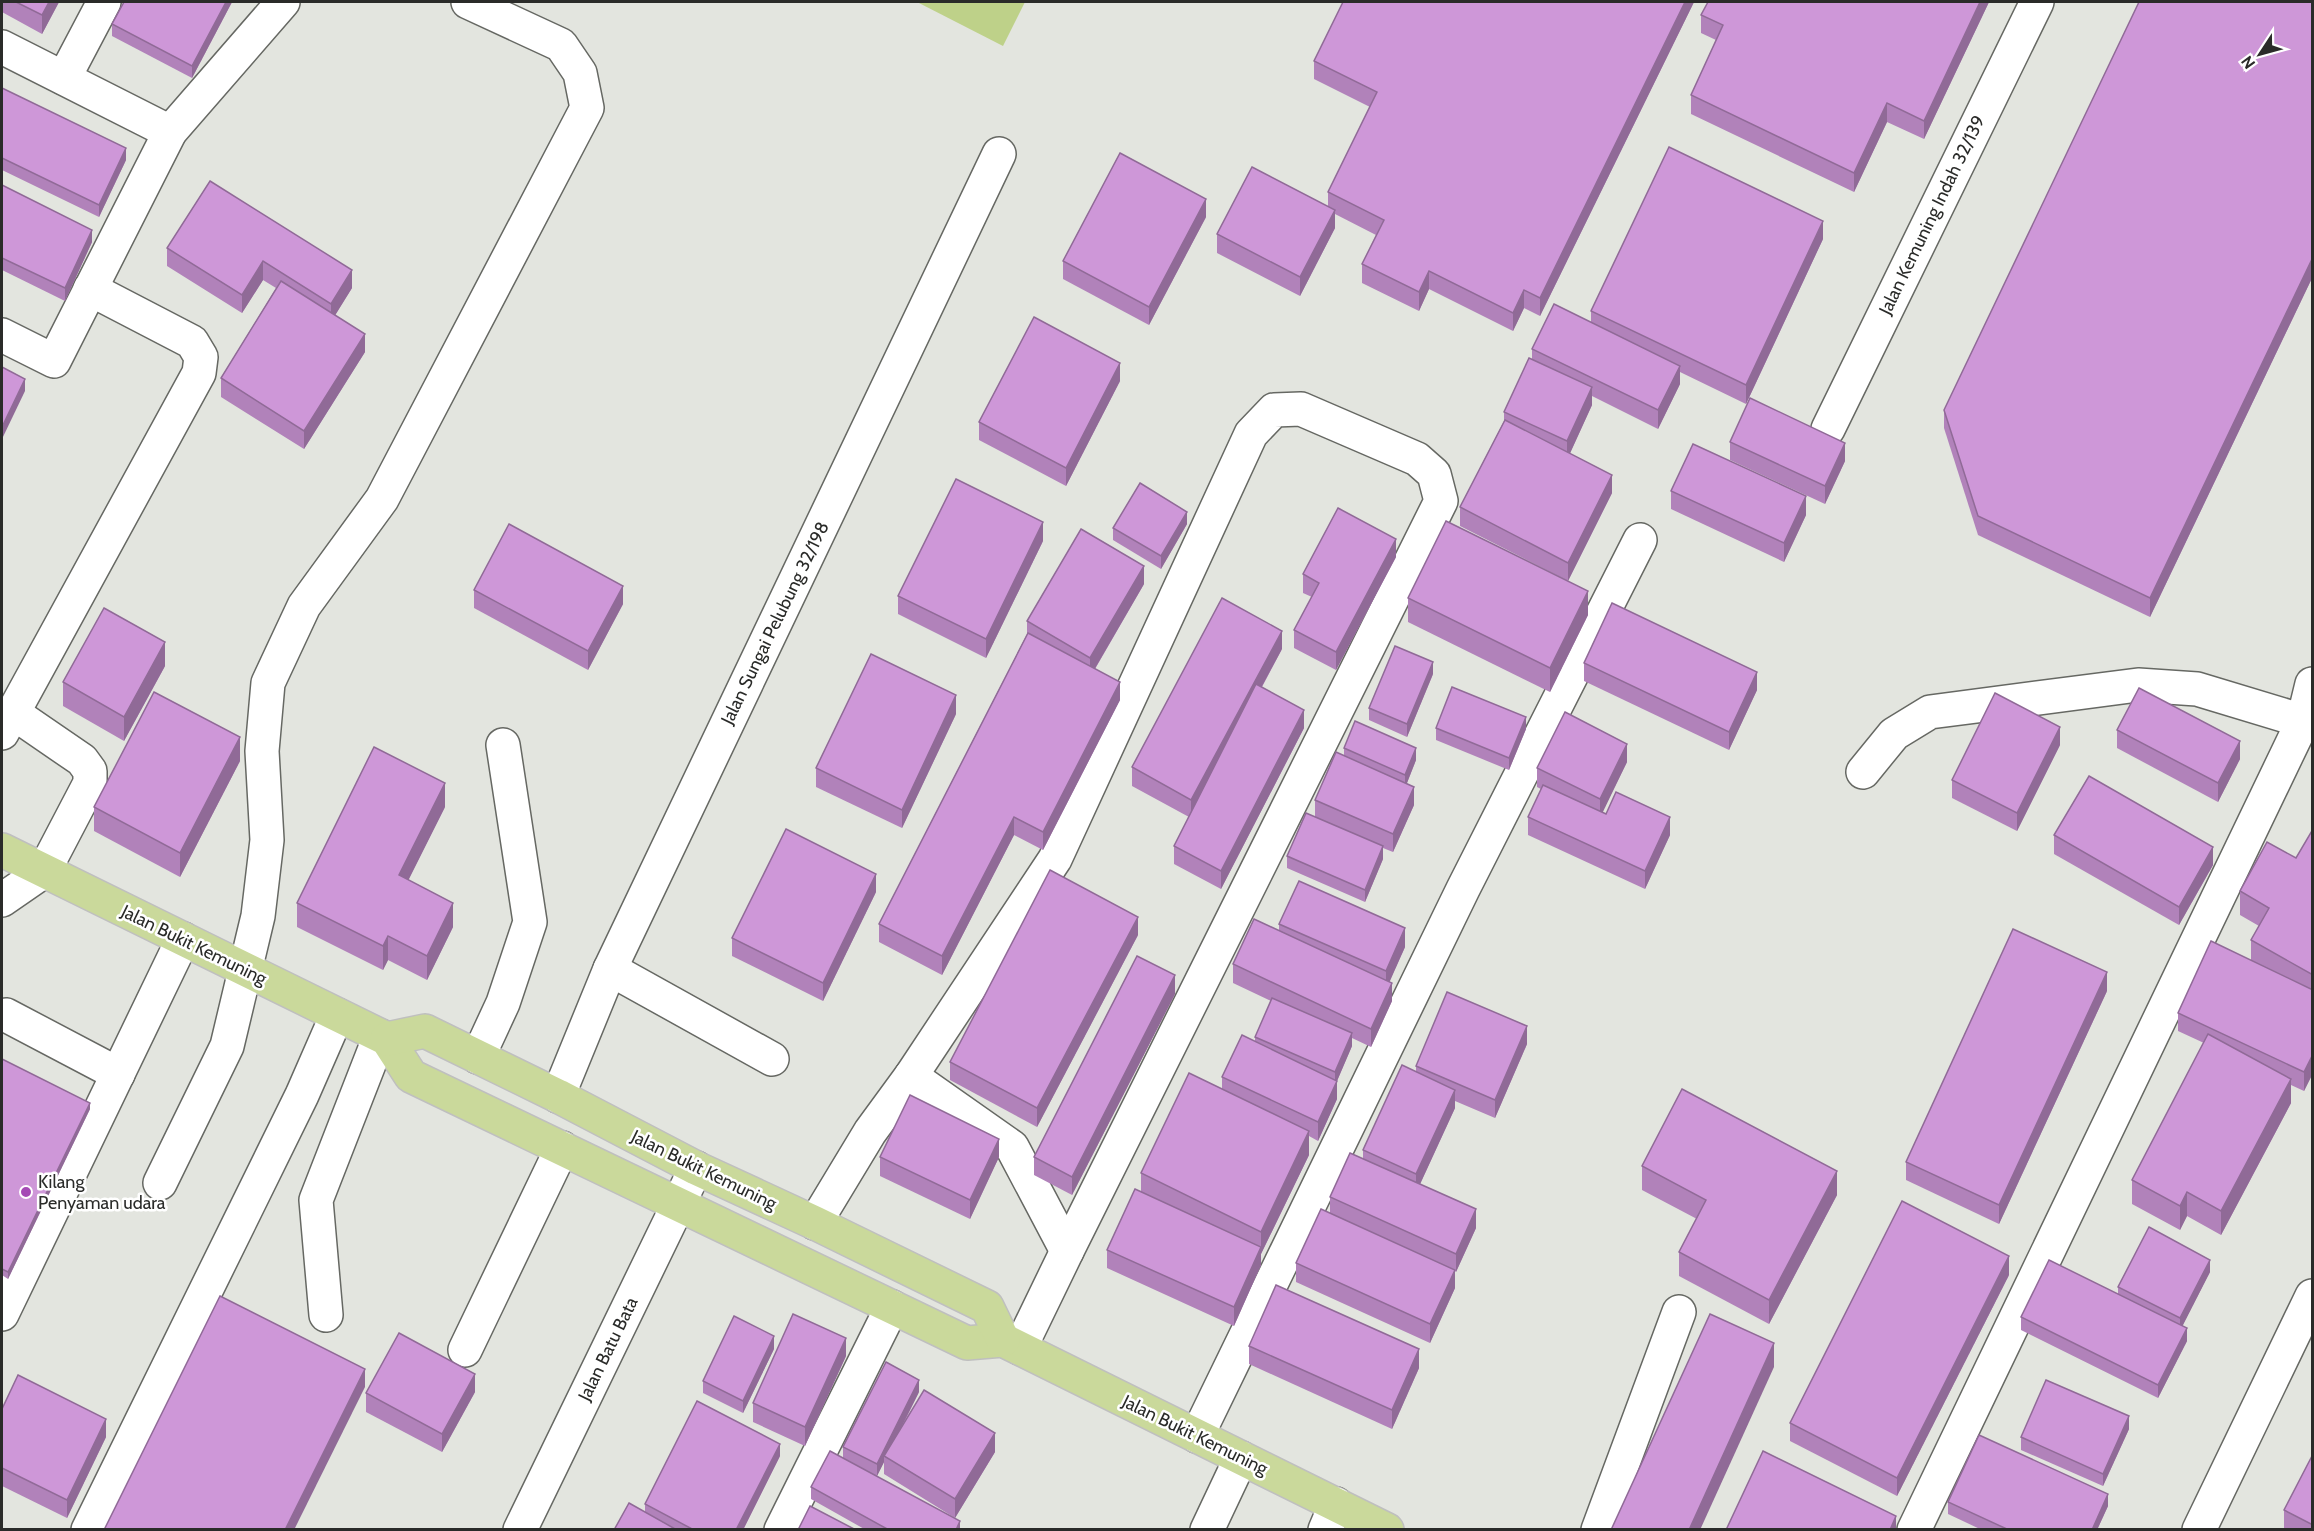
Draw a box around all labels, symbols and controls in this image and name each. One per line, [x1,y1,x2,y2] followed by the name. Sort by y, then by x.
[2230,24,2290,84] north arrow
[2237,52,2259,73] text: N
[1874,112,1990,319] street label: Jalan Kemuning Indah 32/139
[716,518,834,729] street label: Jalan Sungai Pelubung 32/198
[117,900,271,990] street label: Jalan Bukit Kemuning
[627,1125,781,1215] street label: Jalan Bukit Kemuning
[38,1171,166,1214] place label: Kilang Penyaman udara
[19,1185,33,1199] marker: Kilang Penyaman udara
[573,1293,643,1405] street label: Jalan Batu Bata
[1118,1390,1272,1480] street label: Jalan Bukit Kemuning

